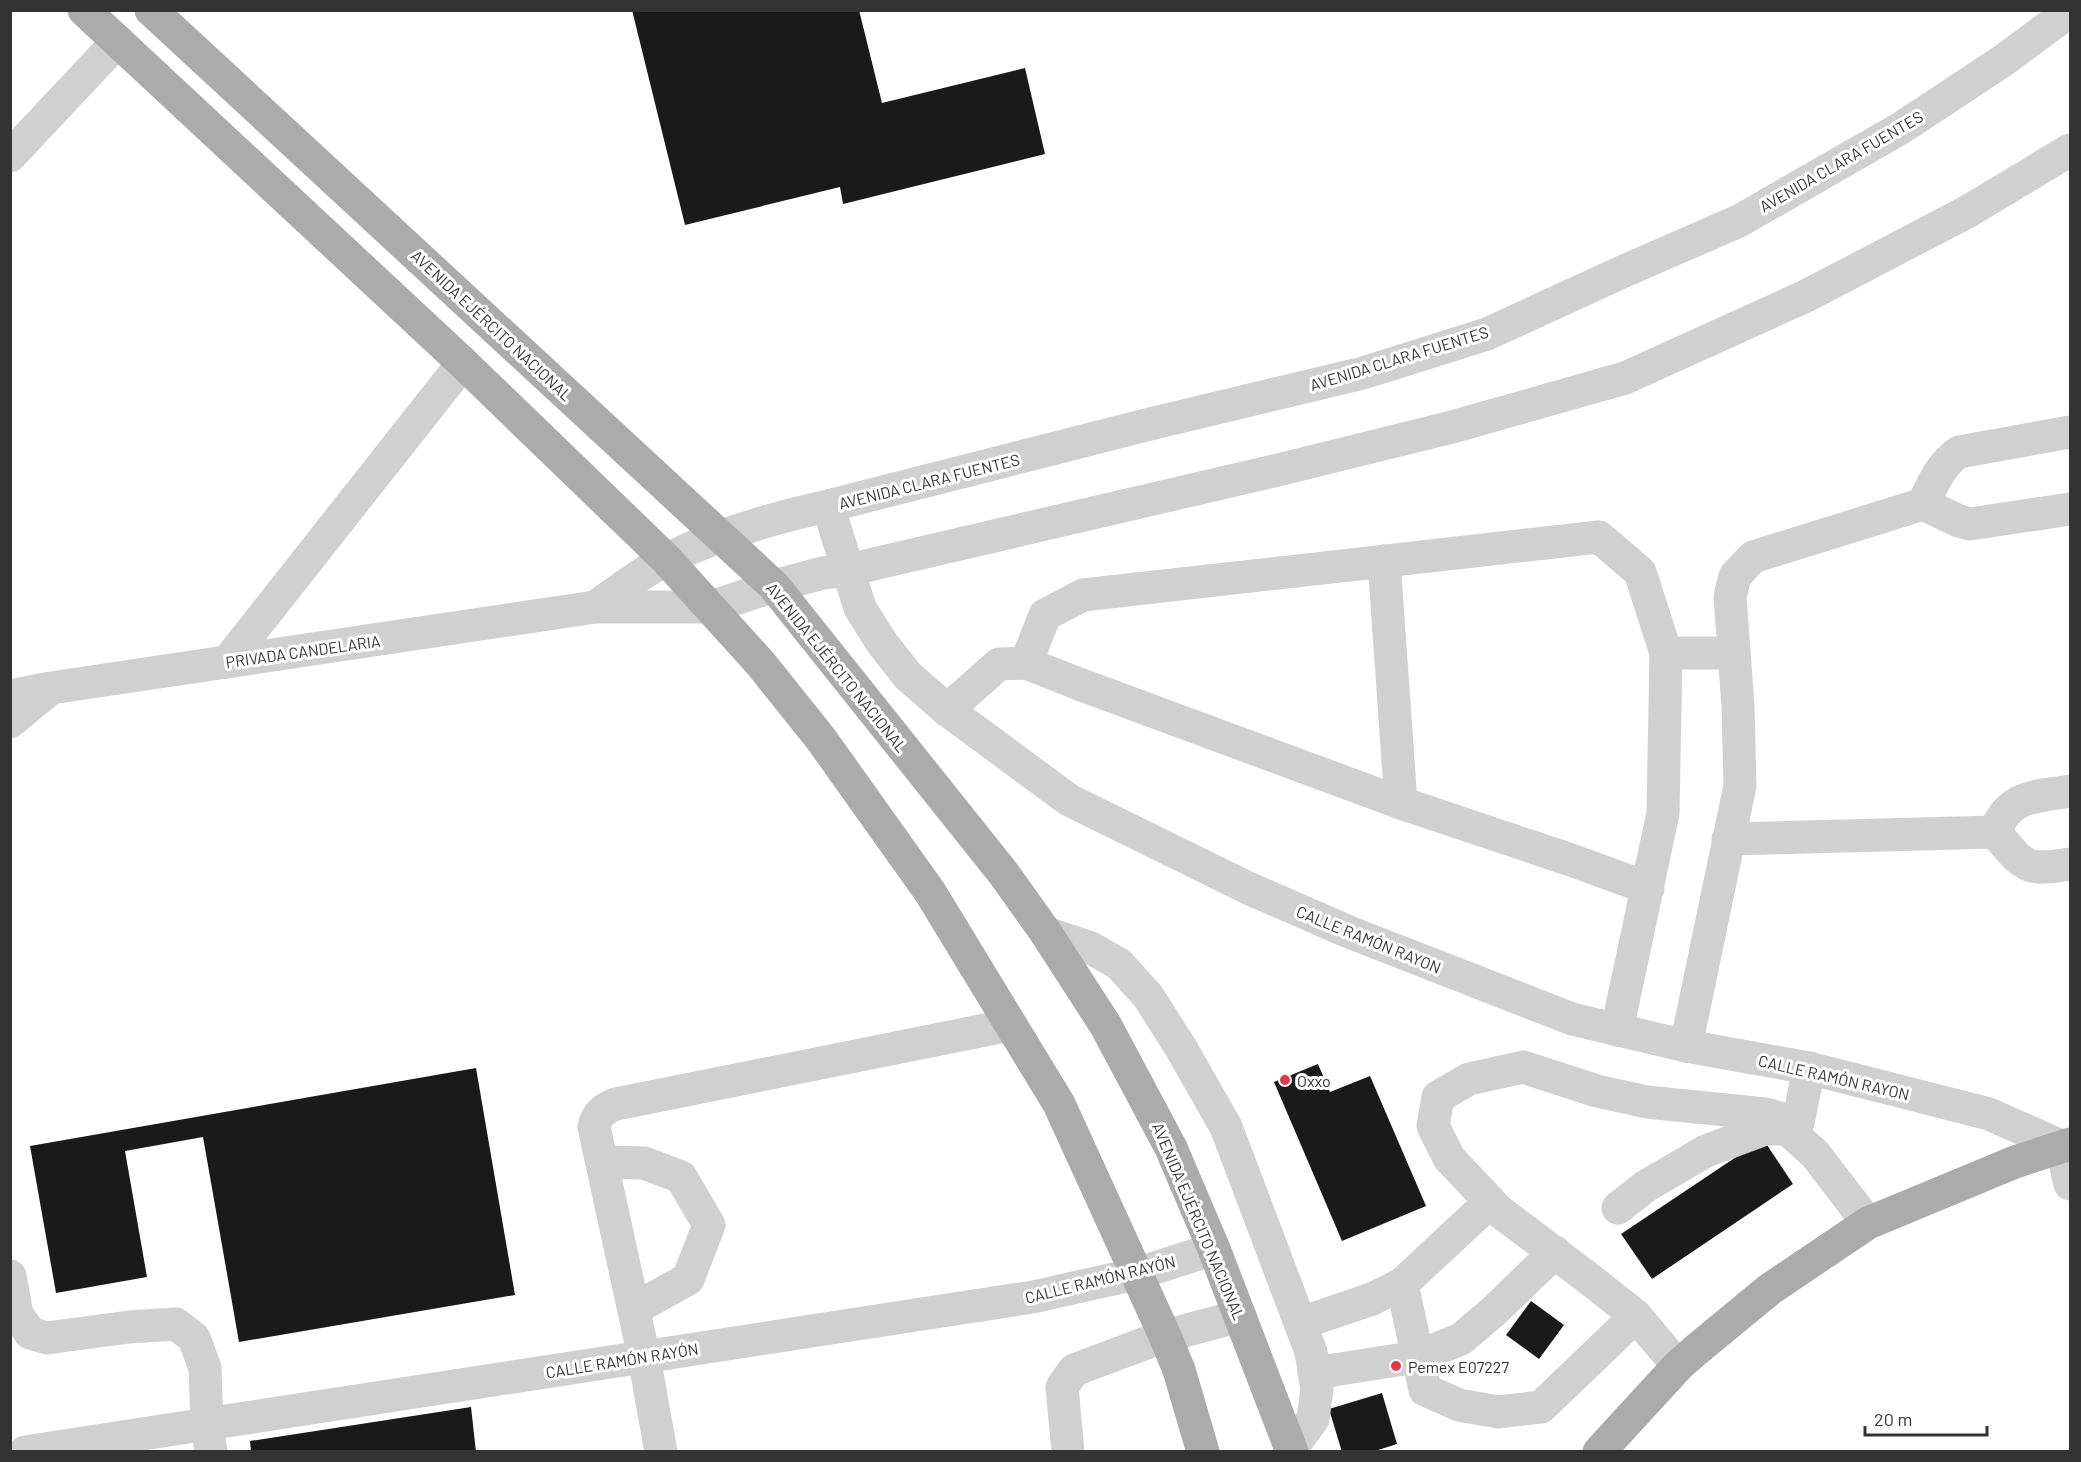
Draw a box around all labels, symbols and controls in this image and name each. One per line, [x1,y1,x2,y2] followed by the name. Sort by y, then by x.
[1756,106,1926,216] street label: AVENIDA CLARA FUENTES
[408,246,576,404] street label: AVENIDA EJÉRCITO NACIONAL
[1307,322,1491,394] street label: AVENIDA CLARA FUENTES
[837,449,1021,513] street label: AVENIDA CLARA FUENTES
[763,578,911,756] street label: AVENIDA EJÉRCITO NACIONAL
[224,631,382,671] street label: PRIVADA CANDELARIA
[1294,901,1444,977] street label: CALLE RAMÓN RAYON
[1757,1050,1911,1104] street label: CALLE RAMÓN RAYON
[1297,1071,1331,1090] place label: Oxxo
[1278,1073,1292,1087] marker: Oxxo
[1149,1119,1249,1323] street label: AVENIDA EJÉRCITO NACIONAL
[1023,1251,1177,1307] street label: CALLE RAMÓN RAYÓN
[544,1339,700,1381] street label: CALLE RAMÓN RAYÓN
[1408,1357,1509,1376] place label: Pemex E07227
[1389,1359,1403,1373] marker: Pemex E07227
[1865,1399,1986,1437] scale bar
[1874,1408,1912,1430] text: 20 m

